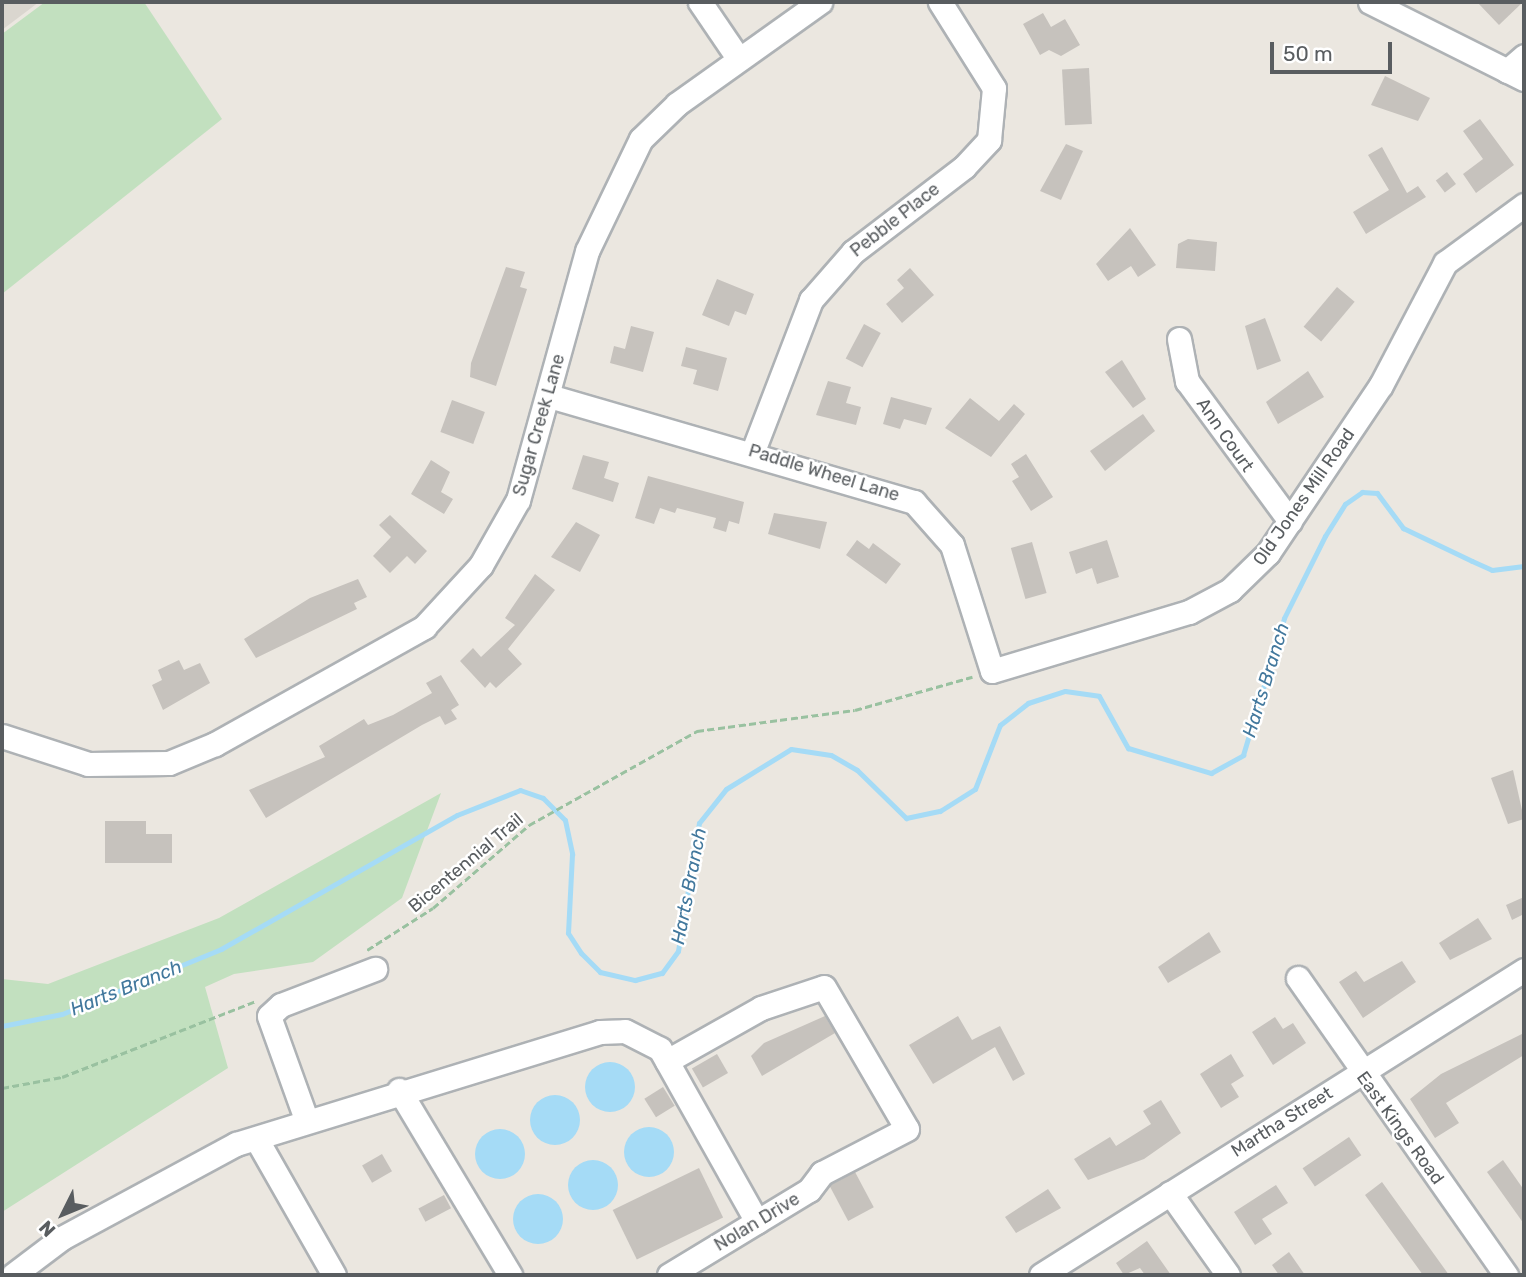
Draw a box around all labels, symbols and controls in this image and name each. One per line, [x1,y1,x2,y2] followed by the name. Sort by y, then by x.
[1274,28,1396,72] scale bar
[1283,41,1333,66] text: 50 m
[846,178,944,262] street label: Pebble Place
[508,351,570,499] street label: Sugar Creek Lane
[1192,394,1258,476] street label: Ann Court
[1249,424,1359,570] street label: Old Jones Mill Road
[746,440,902,506] street label: Paddle Wheel Lane
[1238,620,1294,740] water label: Harts Branch
[404,809,528,917] street label: Bicentennial Trail
[667,826,711,946] water label: Harts Branch
[67,955,185,1021] water label: Harts Branch
[1352,1067,1448,1189] street label: East Kings Road
[1227,1082,1337,1162] street label: Martha Street
[28,1179,98,1249] north arrow
[710,1188,804,1256] street label: Nolan Drive
[34,1216,60,1242] text: N

